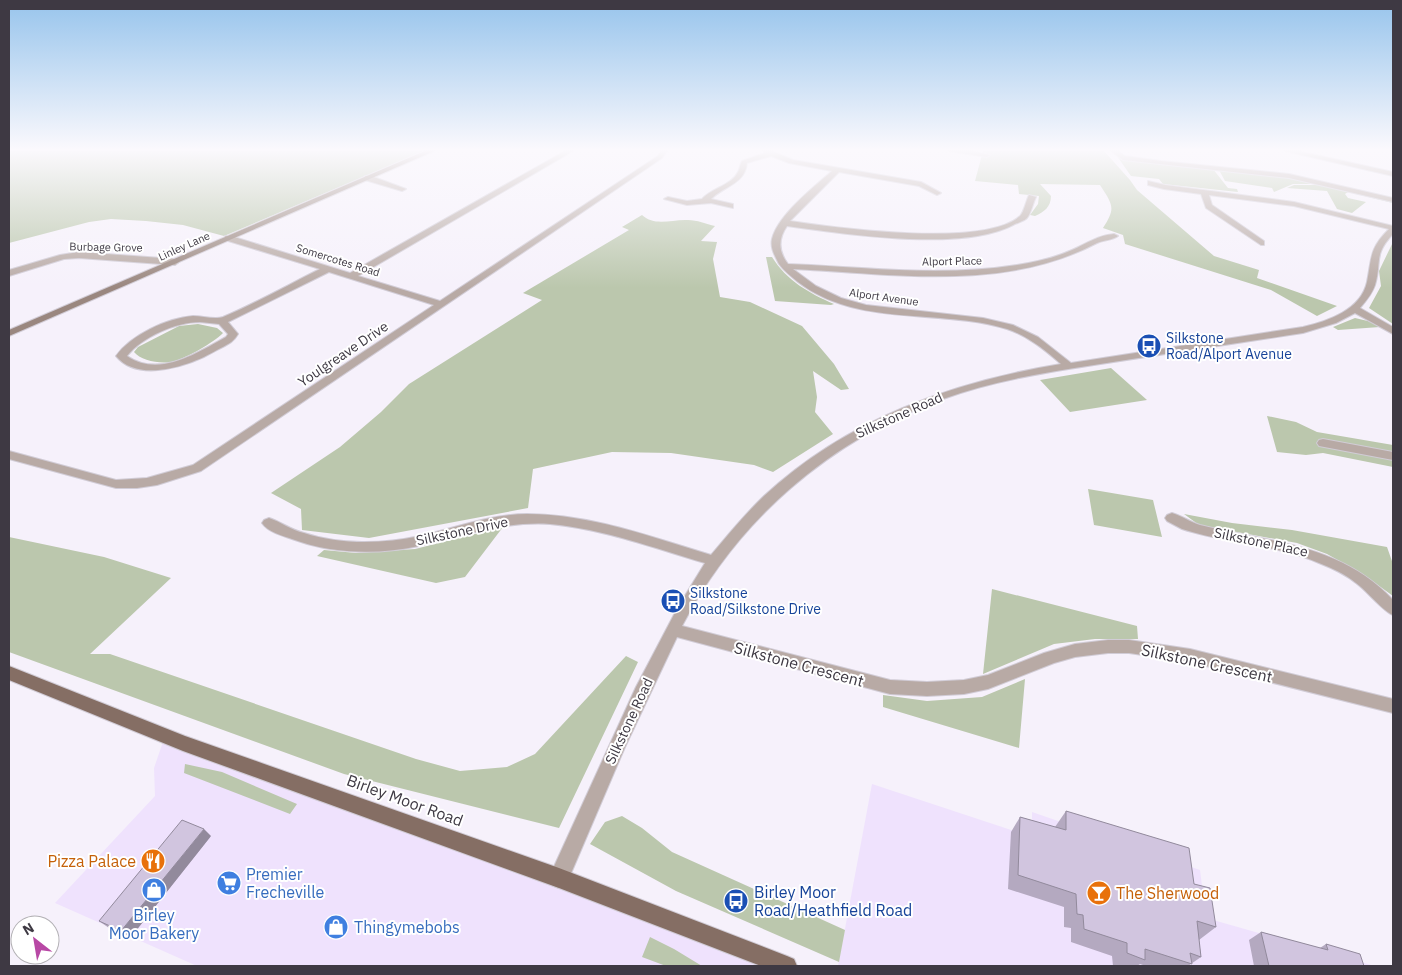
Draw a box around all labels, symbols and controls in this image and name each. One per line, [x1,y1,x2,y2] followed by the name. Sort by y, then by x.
[156,228,212,264] street label: Linley Lane
[69,239,143,255] street label: Burbage Grove
[294,241,382,279] street label: Somercotes Road
[922,253,982,269] street label: Alport Place
[848,285,920,309] street label: Alport Avenue
[294,317,392,391] street label: Youlgreave Drive
[1166,329,1292,363] place label: Silkstone Road/Alport Avenue
[1136,333,1162,359] bus stop icon: Silkstone Road/Alport Avenue
[853,388,945,442] street label: Silkstone Road
[414,512,510,550] street label: Silkstone Drive
[1212,523,1310,561] street label: Silkstone Place
[690,584,821,618] place label: Silkstone Road/Silkstone Drive
[660,588,686,614] bus stop icon: Silkstone Road/Silkstone Drive
[732,637,866,691] street label: Silkstone Crescent
[1140,639,1274,687] street label: Silkstone Crescent
[601,675,657,767] street label: Silkstone Road
[344,770,466,830] street label: Birley Moor Road
[140,848,166,874] restaurant icon: Pizza Palace
[47,851,136,871] place label: Pizza Palace
[246,864,324,902] place label: Premier Frecheville
[216,870,242,896] supermarket icon: Premier Frecheville
[141,877,167,903] shop icon: Birley Moor Bakery
[1086,880,1112,906] bar icon: The Sherwood
[754,882,912,920] place label: Birley Moor Road/Heathfield Road
[1116,883,1219,903] place label: The Sherwood
[723,888,749,914] bus stop icon: Birley Moor Road/Heathfield Road
[109,905,199,943] place label: Birley Moor Bakery
[323,914,349,940] shop icon: Thingymebobs
[10,915,60,965] north arrow
[354,917,460,937] place label: Thingymebobs
[19,919,37,939] text: N

